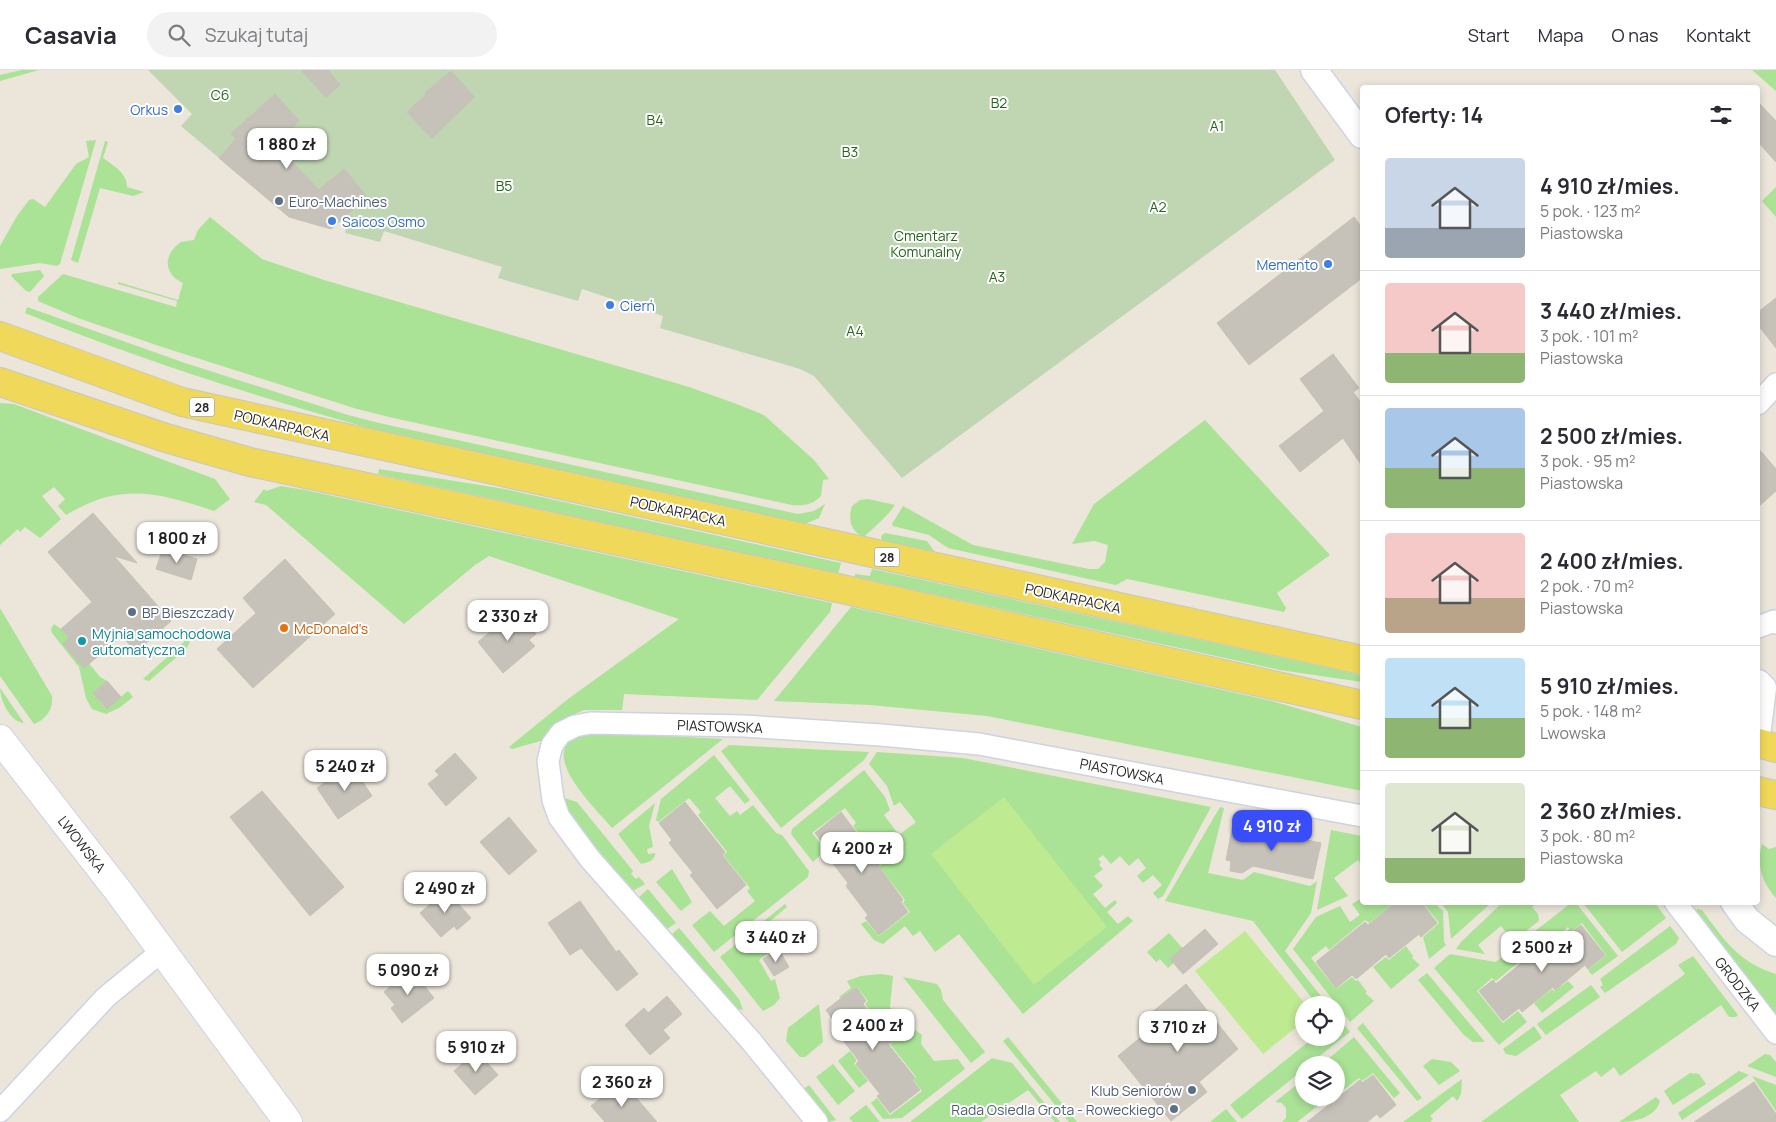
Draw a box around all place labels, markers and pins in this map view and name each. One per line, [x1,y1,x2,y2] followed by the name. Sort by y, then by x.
[130,100,168,119] place label: Orkus
[172,103,184,115] marker: Orkus
[235,128,339,170] pin: 1 880 zł
[289,192,387,211] place label: Euro-Machines
[273,195,285,207] marker: Euro-Machines
[342,212,425,231] place label: Saicos Osmo
[326,215,338,227] marker: Saicos Osmo
[1257,255,1318,274] place label: Memento
[1322,258,1334,270] marker: Memento
[620,296,655,315] place label: Cierń
[604,299,616,311] marker: Cierń
[125,522,229,564] pin: 1 800 zł
[456,600,560,642] pin: 2 330 zł
[142,603,235,622] place label: BP Bieszczady
[126,606,138,618] marker: BP Bieszczady
[294,619,368,638] place label: McDonald's
[278,622,290,634] marker: McDonald's
[92,624,231,659] place label: Myjnia samochodowa automatyczna
[76,635,88,647] marker: Myjnia samochodowa automatyczna
[293,750,397,792] pin: 5 240 zł
[1220,810,1324,852] pin: 4 910 zł
[810,832,914,874] pin: 4 200 zł
[393,872,497,914] pin: 2 490 zł
[724,920,828,963] pin: 3 440 zł
[1490,930,1594,973] pin: 2 500 zł
[356,954,460,996] pin: 5 090 zł
[821,1008,925,1051] pin: 2 400 zł
[1126,1010,1230,1053] pin: 3 710 zł
[424,1030,528,1073] pin: 5 910 zł
[570,1066,674,1108] pin: 2 360 zł
[1091,1081,1182,1100] place label: Klub Seniorów
[1186,1084,1198,1096] marker: Klub Seniorów
[951,1100,1164,1119] place label: Rada Osiedla Grota - Roweckiego
[1168,1103,1180,1115] marker: Rada Osiedla Grota - Roweckiego

